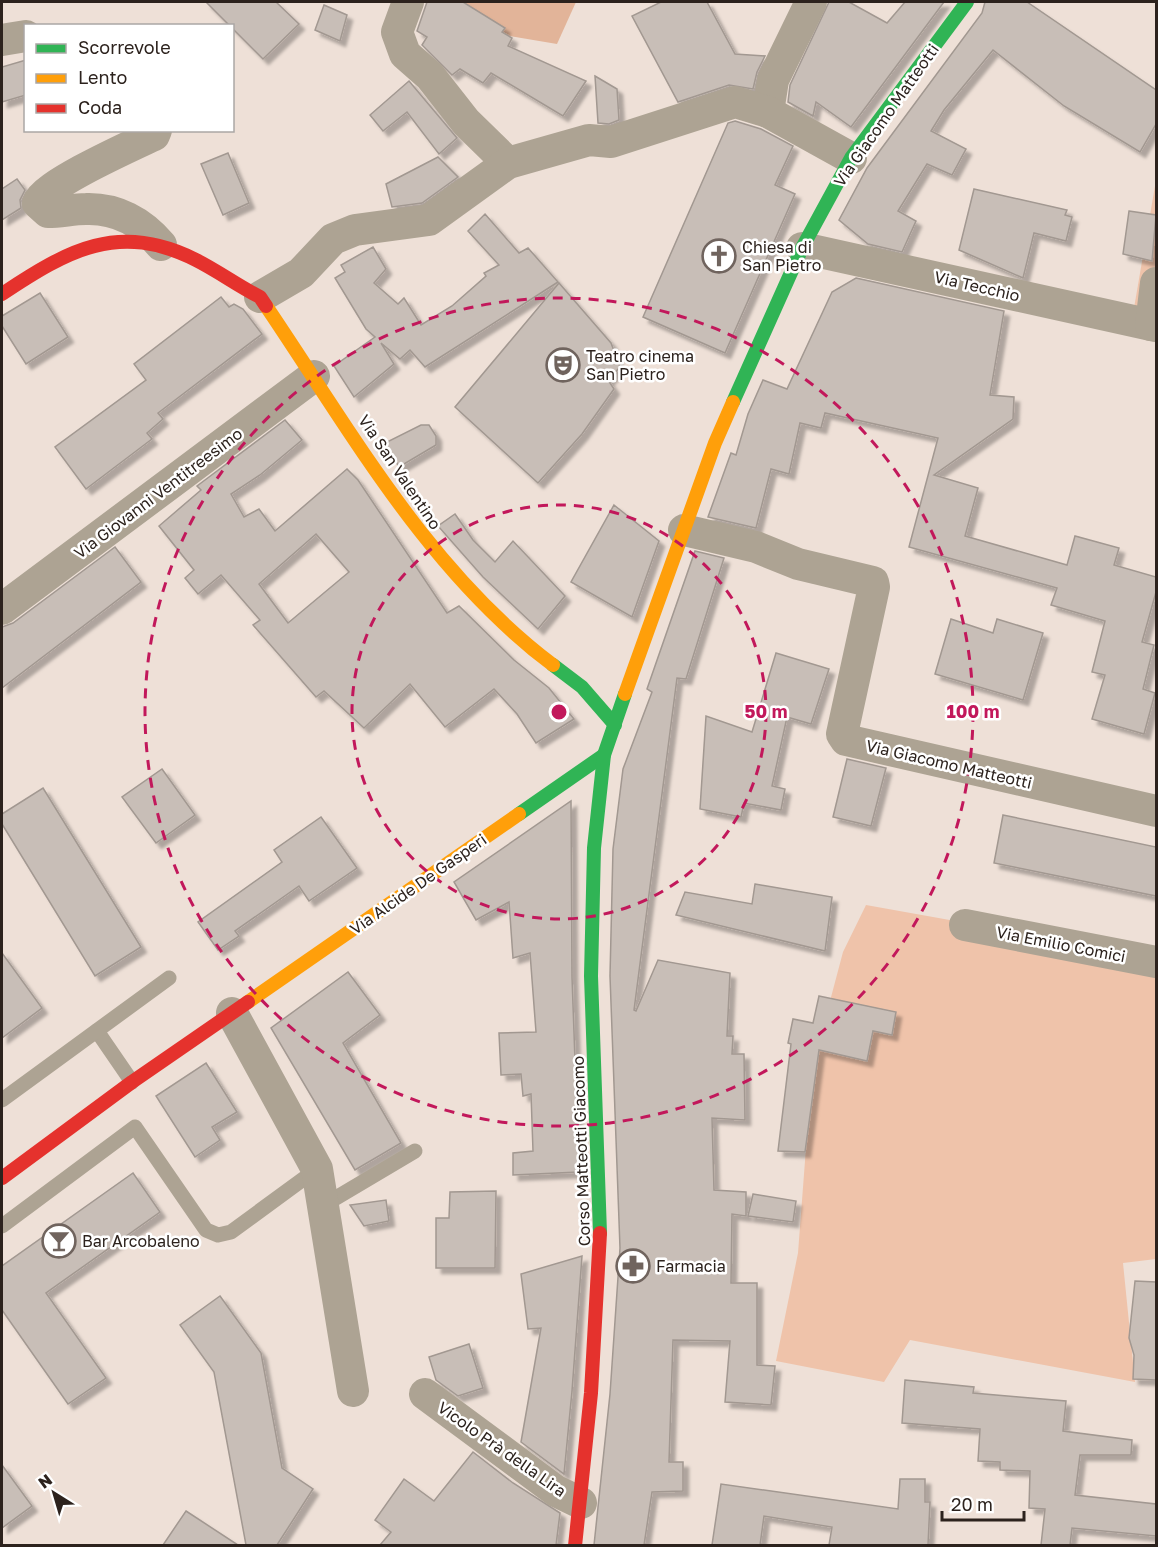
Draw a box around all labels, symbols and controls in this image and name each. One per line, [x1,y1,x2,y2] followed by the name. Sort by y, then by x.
[24,24,234,132] legend
[78,36,171,58] text: Scorrevole
[829,40,943,190] street label: Via Giacomo Matteotti
[78,66,127,88] text: Lento
[78,96,122,118] text: Coda
[742,237,821,275] place label: Chiesa di San Pietro
[701,238,737,274] church icon: Chiesa di San Pietro
[932,266,1022,306] street label: Via Tecchio
[586,346,694,384] place label: Teatro cinema San Pietro
[545,347,581,383] theatre icon: Teatro cinema San Pietro
[354,411,446,533] street label: Via San Valentino
[70,423,246,563] street label: Via Giovanni Ventitreesimo
[745,700,787,722] text: 50 m
[947,700,999,722] text: 100 m
[549,702,569,722] centre of rings
[864,735,1034,793] street label: Via Giacomo Matteotti
[346,829,490,939] street label: Via Alcide De Gasperi
[995,922,1127,966] street label: Via Emilio Comici
[568,1055,594,1247] street label: Corso Matteotti Giacomo
[41,1223,77,1259] bar icon: Bar Arcobaleno
[82,1231,200,1251] place label: Bar Arcobaleno
[615,1248,651,1284] pharmacy icon: Farmacia
[656,1256,726,1276] place label: Farmacia
[434,1397,570,1501] street label: Vicolo Prà della Lira
[24,1463,84,1523] north arrow
[34,1469,56,1493] text: N
[942,1484,1024,1522] scale bar
[951,1493,993,1515] text: 20 m

